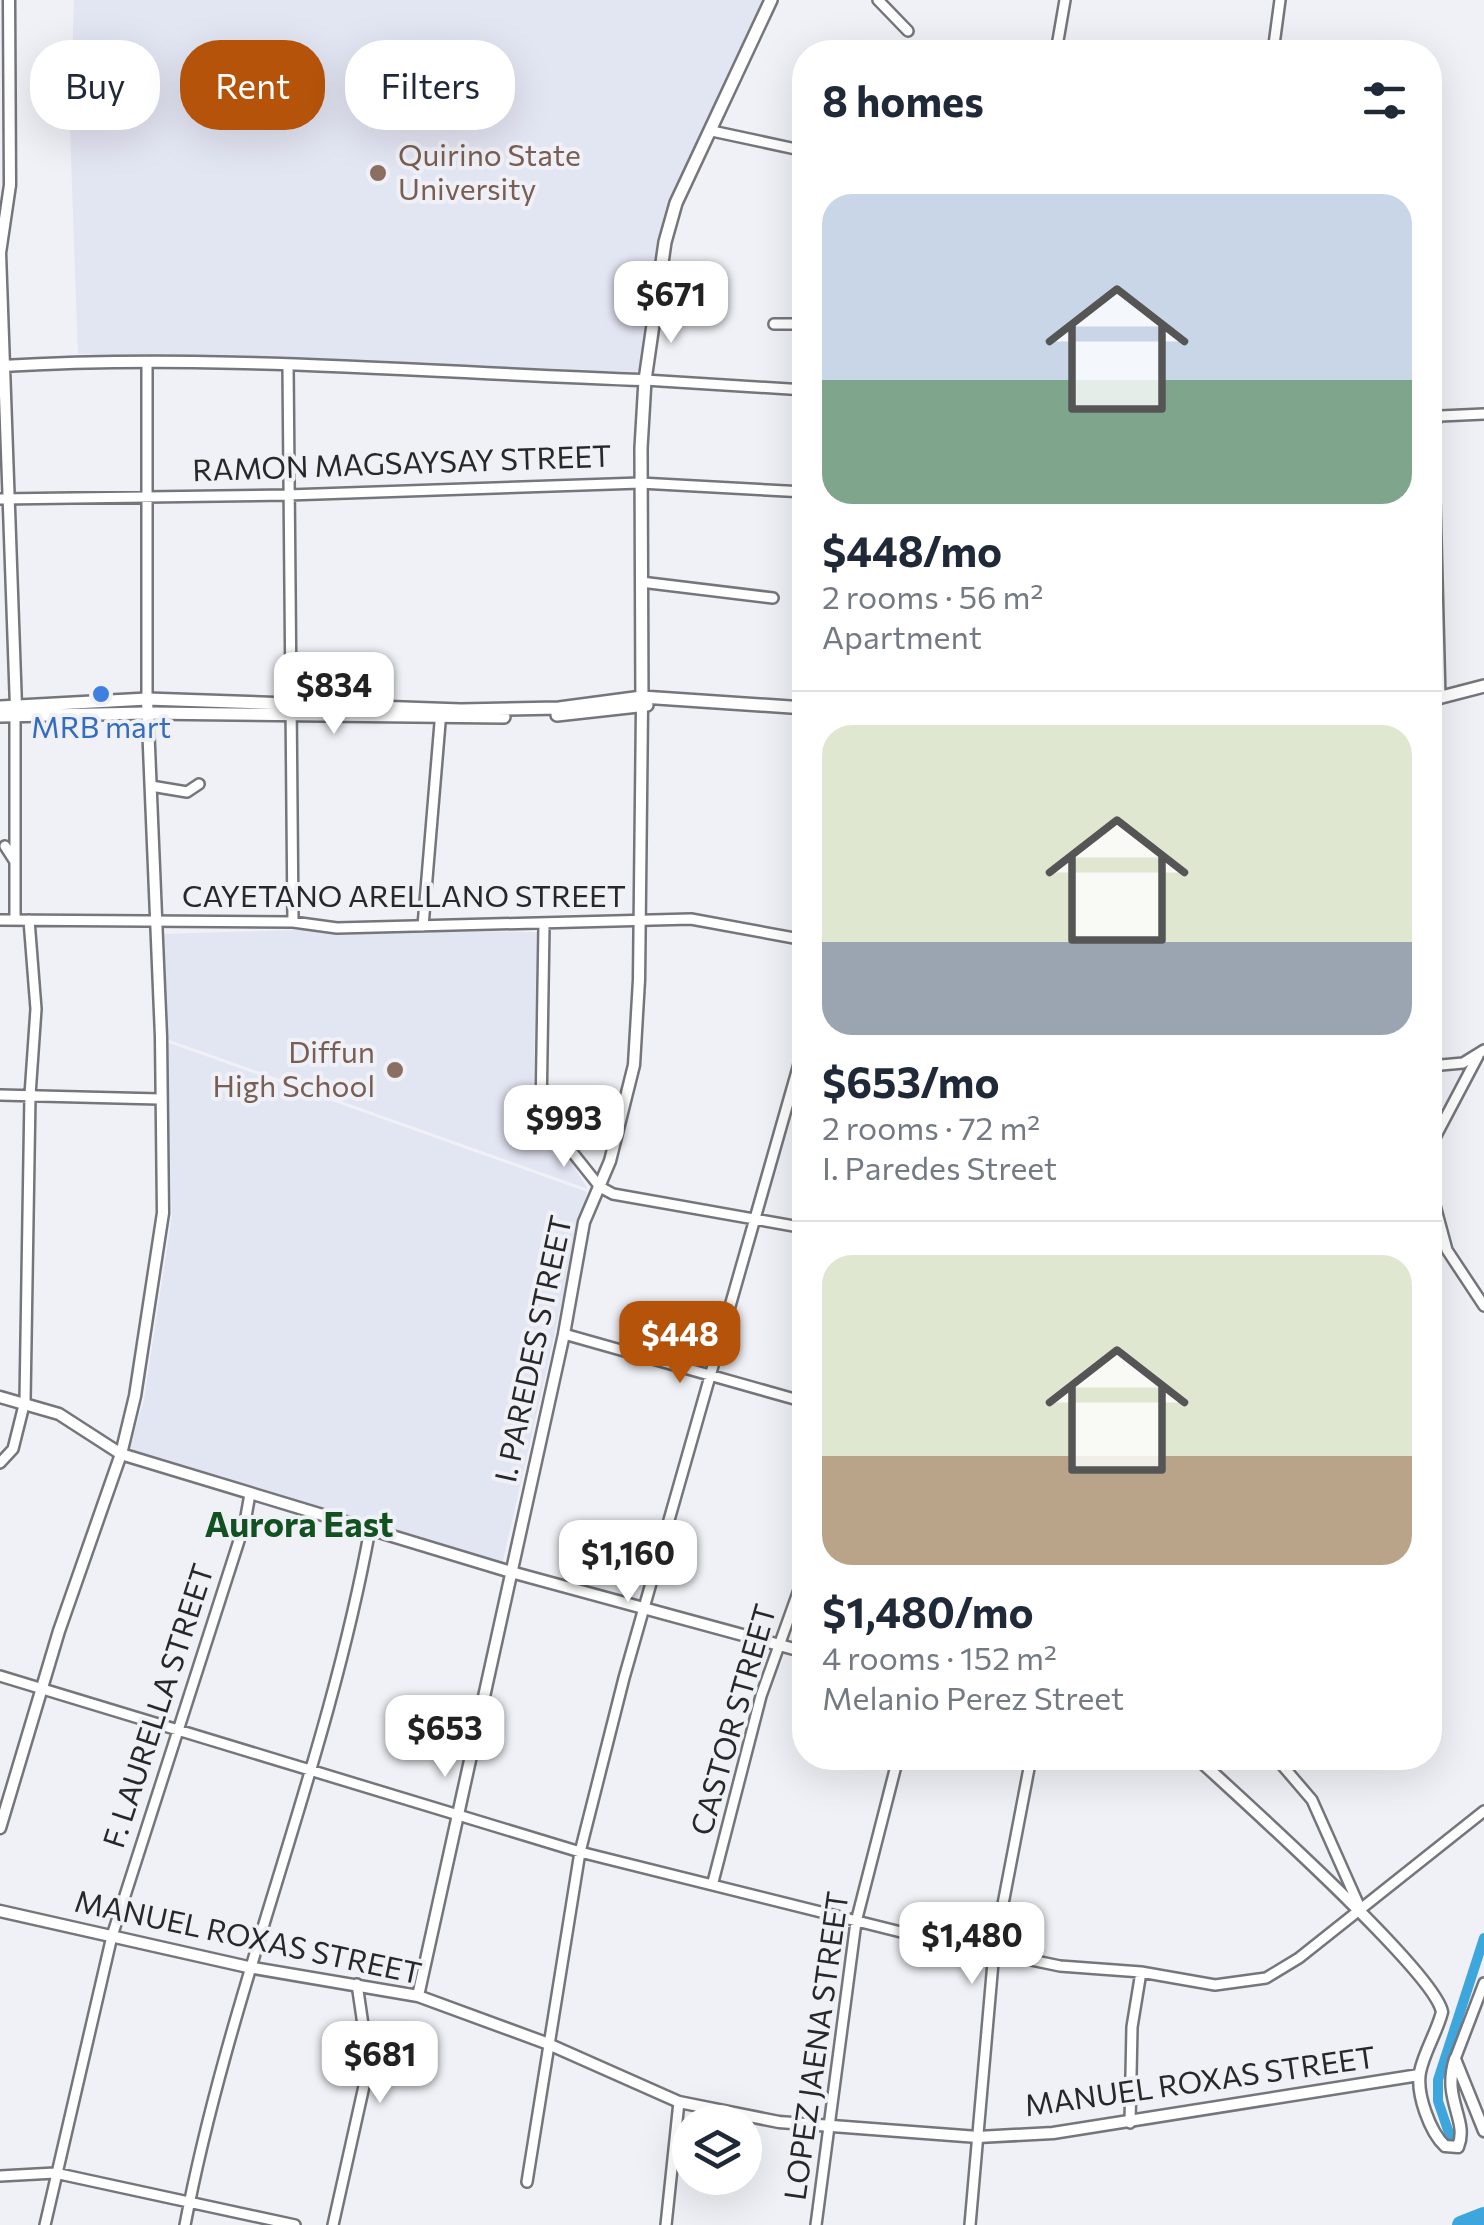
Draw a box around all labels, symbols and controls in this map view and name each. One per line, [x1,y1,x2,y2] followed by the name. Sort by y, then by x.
[30,40,160,130] chip: Buy
[180,40,325,130] chip: Rent
[345,40,515,130] chip: Filters
[1357,73,1412,128] icon: filters
[822,74,984,126] text: 8 homes
[398,135,581,206] place label: Quirino State University
[367,162,389,184] marker: Quirino State University
[1027,259,1207,439] icon: home
[612,261,730,346] pin: $671
[636,273,706,313] text: $671
[192,436,612,487] street label: RAMON MAGSAYSAY STREET
[822,524,1002,576] text: $448/mo
[822,576,1043,616] text: 2 rooms · 56 m²
[822,616,982,656] text: Apartment
[275,652,393,737] pin: $834
[296,664,372,704] text: $834
[90,683,112,705] marker: MRB mart
[31,707,171,744] place label: MRB mart
[1027,790,1207,970] icon: home
[182,876,626,913] street label: CAYETANO ARELLANO STREET
[213,1032,375,1103] place label: Diffun High School
[822,1055,1000,1107] text: $653/mo
[384,1059,406,1081] marker: Diffun High School
[505,1085,623,1170] pin: $993
[526,1097,602,1137] text: $993
[822,1107,1040,1147] text: 2 rooms · 72 m²
[822,1147,1057,1187] text: I. Paredes Street
[485,1212,578,1485] street label: I. PAREDES STREET
[621,1301,739,1386] pin: $448
[641,1313,719,1353] text: $448
[1027,1320,1207,1500] icon: home
[204,1501,394,1544] district label: Aurora East
[547,1520,709,1605] pin: $1,160
[581,1532,675,1572] text: $1,160
[93,1559,220,1852] street label: F. LAURELLA STREET
[822,1585,1034,1637] text: $1,480/mo
[681,1600,782,1839] street label: CASTOR STREET
[822,1637,1057,1677] text: 4 rooms · 152 m²
[822,1677,1124,1717] text: Melanio Perez Street
[386,1695,504,1780] pin: $653
[407,1707,483,1747] text: $653
[72,1881,425,1990] street label: MANUEL ROXAS STREET
[775,1889,855,2202] street label: LOPEZ JAENA STREET
[891,1902,1053,1987] pin: $1,480
[921,1914,1023,1954] text: $1,480
[321,2021,439,2106] pin: $681
[344,2033,416,2073] text: $681
[1022,2037,1377,2122] street label: MANUEL ROXAS STREET
[672,2105,762,2195] map controls
[672,2105,762,2195] button: layers

